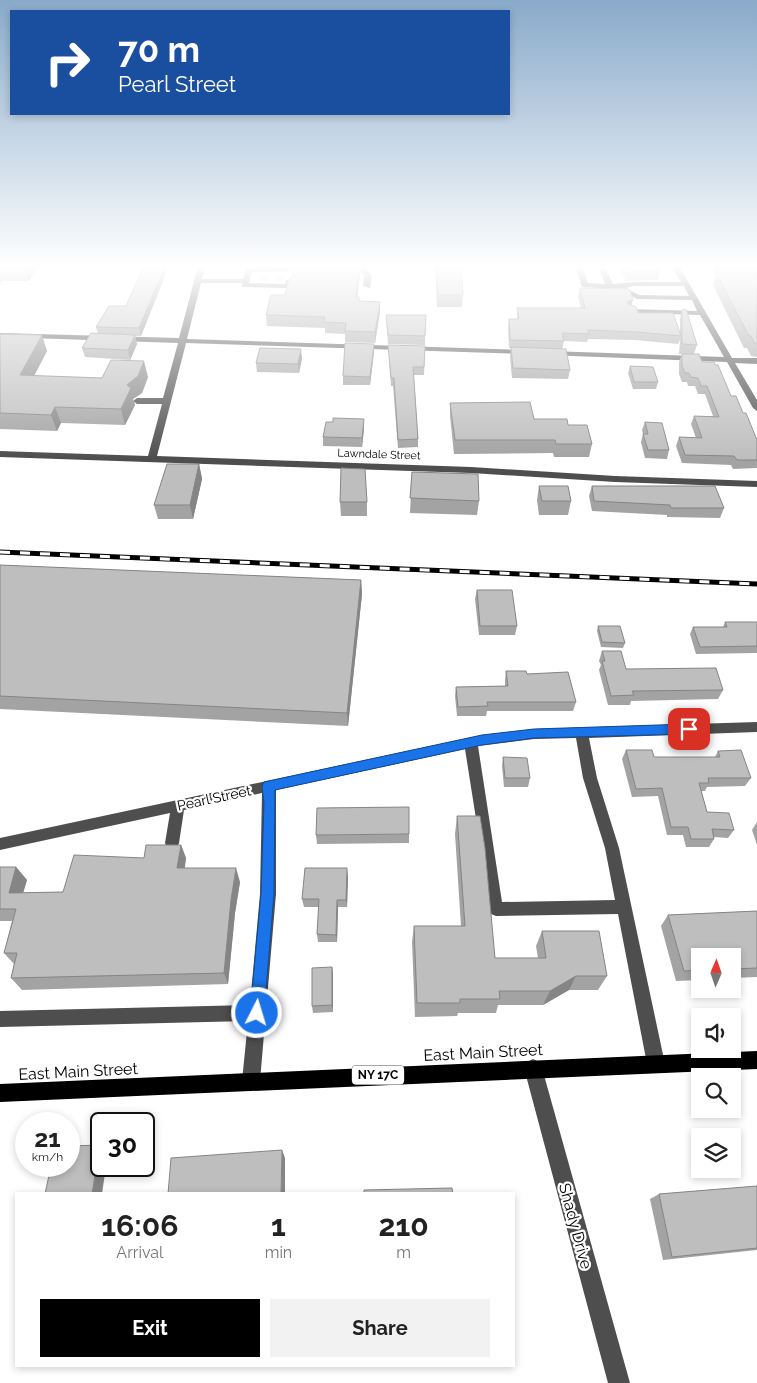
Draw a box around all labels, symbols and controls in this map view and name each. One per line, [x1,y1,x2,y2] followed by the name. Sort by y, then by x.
[118,29,200,70] text: 70 m
[35,30,100,95] icon: right
[118,71,236,97] text: Pearl Street
[337,447,421,462] street label: Lawndale Street
[668,708,710,750] pin
[675,715,703,743] icon: arrive
[176,782,253,814] street label: Pearl Street
[691,948,741,998] north arrow
[691,948,741,1178] map controls
[230,986,282,1038] position arrow
[691,1008,741,1058] button: sound
[423,1040,544,1065] street label: East Main Street
[18,1059,139,1084] street label: East Main Street
[352,1066,404,1084] road number: NY 17C
[691,1068,741,1118] button: search
[90,1112,155,1177] speed limit sign: 30
[34,1123,61,1153] text: 21
[691,1128,741,1178] button: layers
[32,1150,63,1164] text: km/h
[555,1181,596,1271] street label: Shady Drive
[101,1208,178,1243] text: 16:06
[271,1208,286,1243] text: 1
[379,1208,429,1243] text: 210
[116,1243,163,1262] text: Arrival
[265,1243,292,1262] text: min
[396,1243,411,1262] text: m
[40,1299,260,1357] button: Exit
[270,1299,490,1357] button: Share

